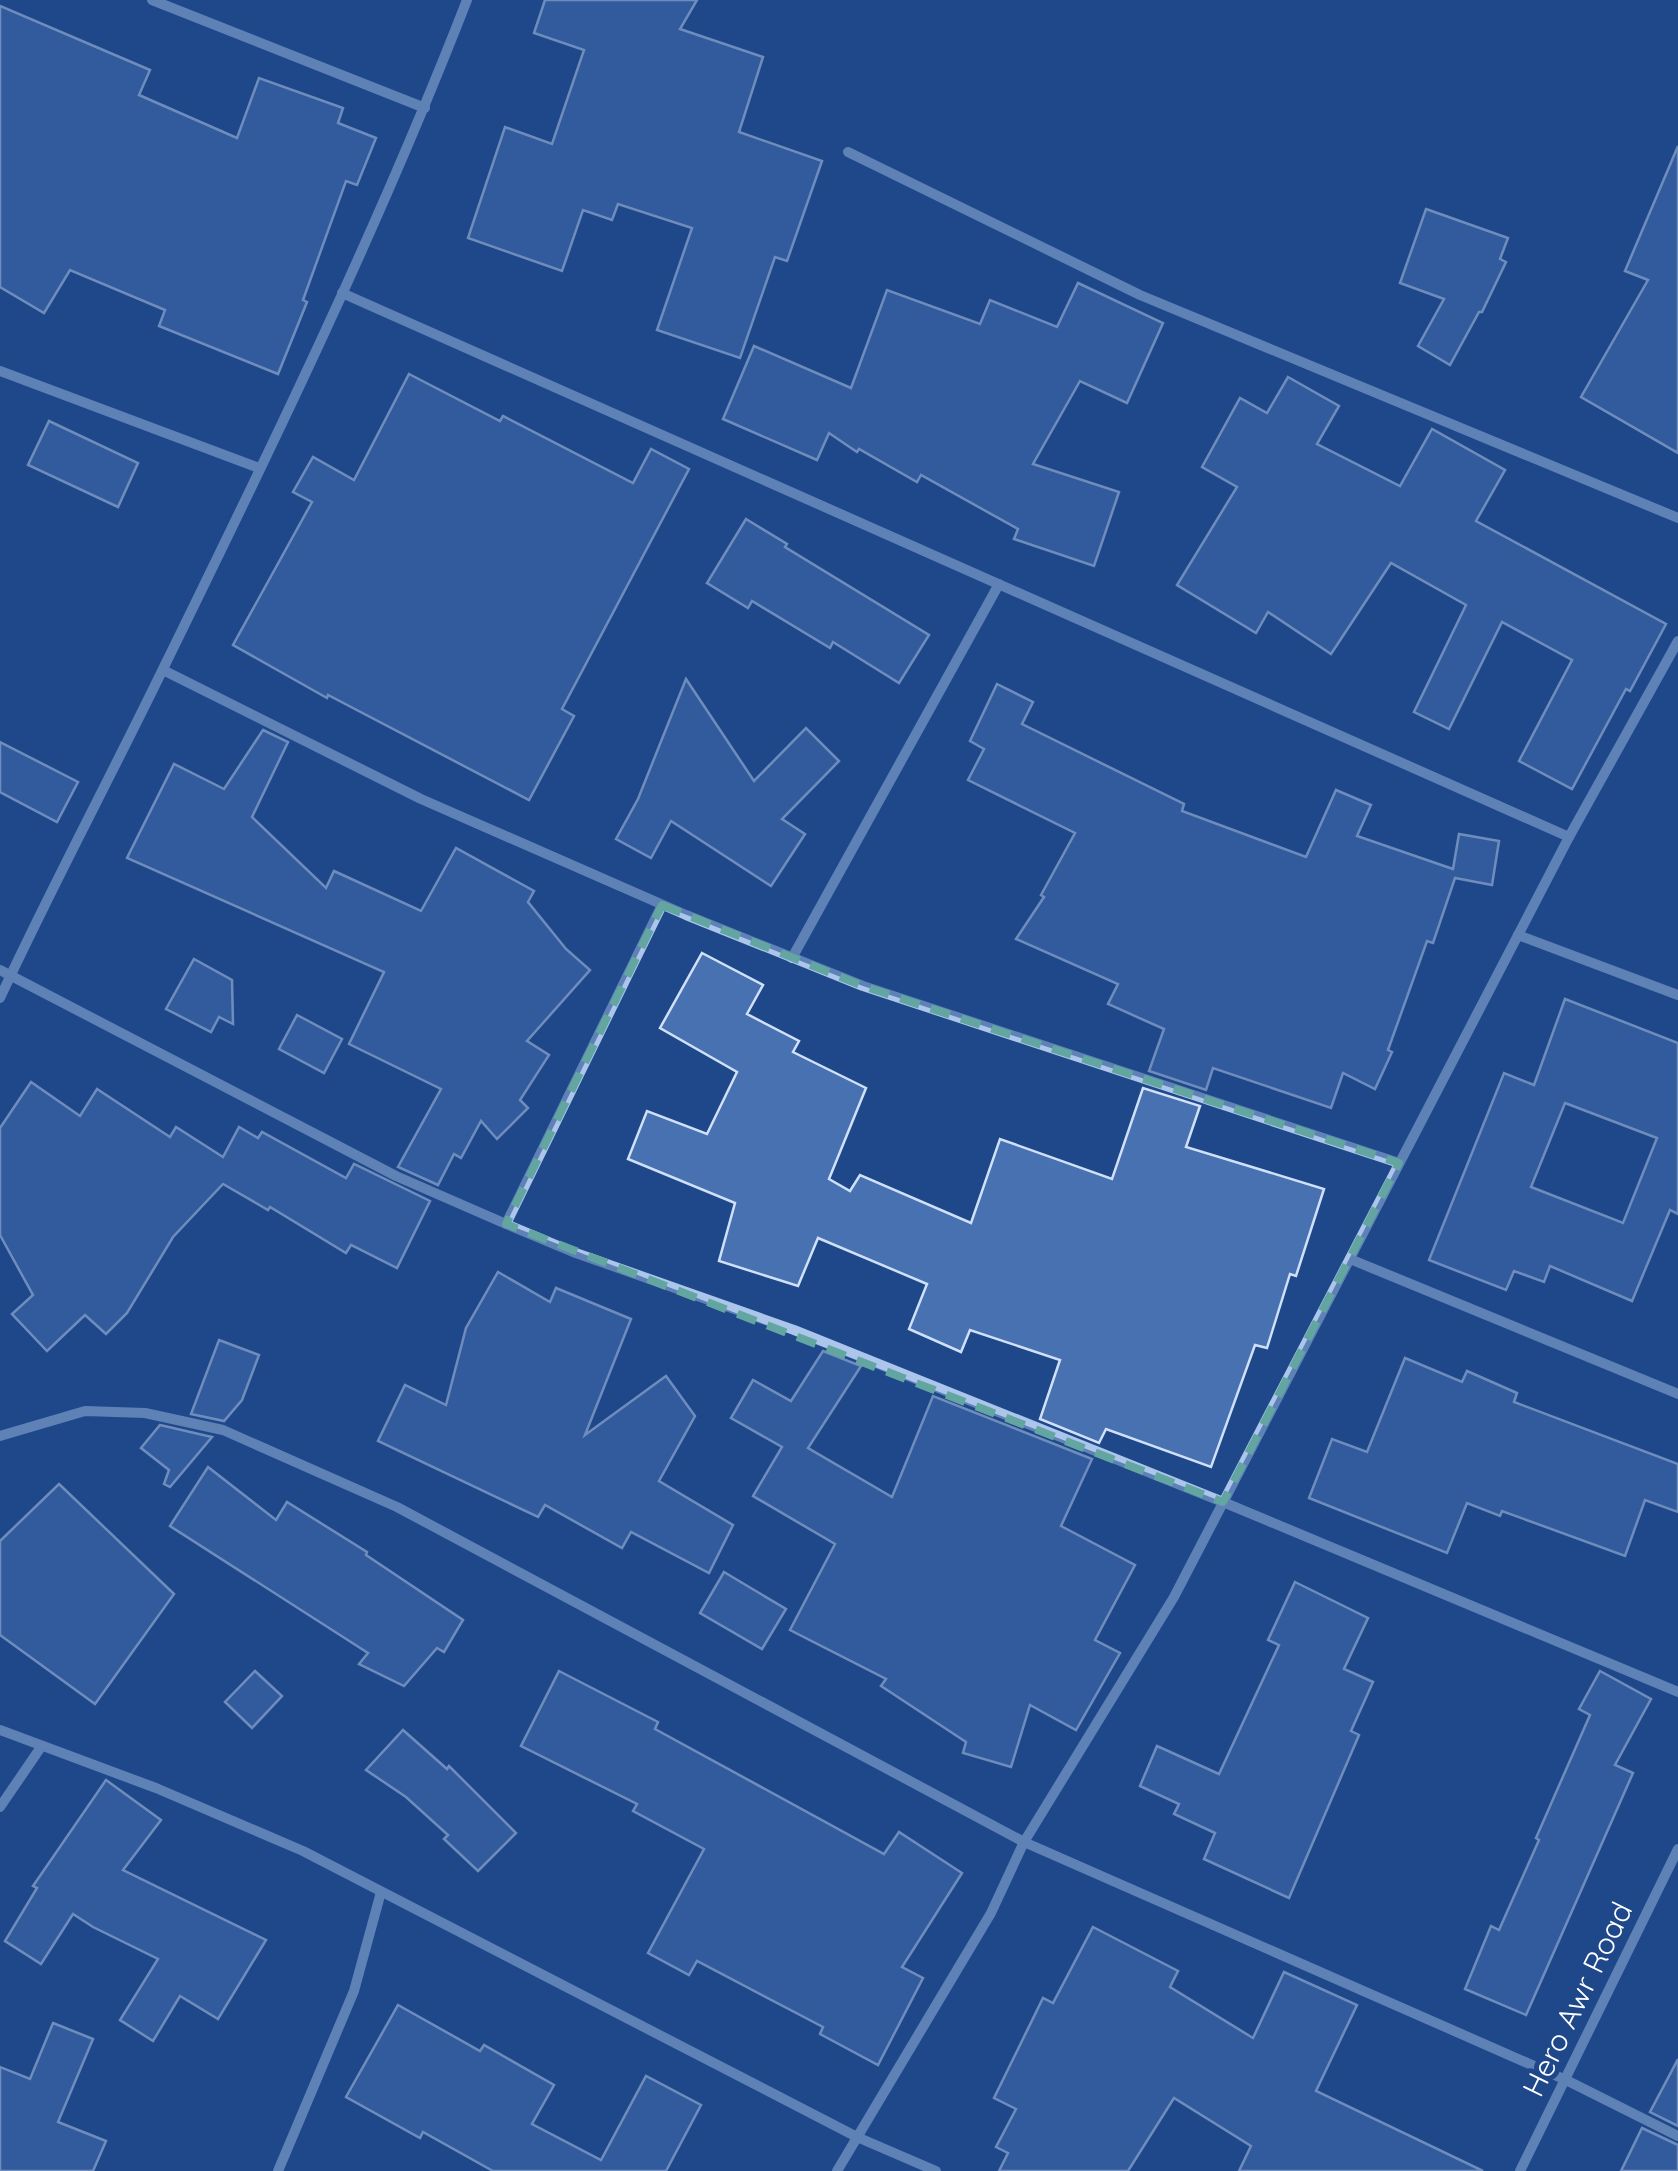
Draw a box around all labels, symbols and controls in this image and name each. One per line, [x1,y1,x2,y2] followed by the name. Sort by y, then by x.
[1514,1896,1640,2102] street label: Hero Awr Road

